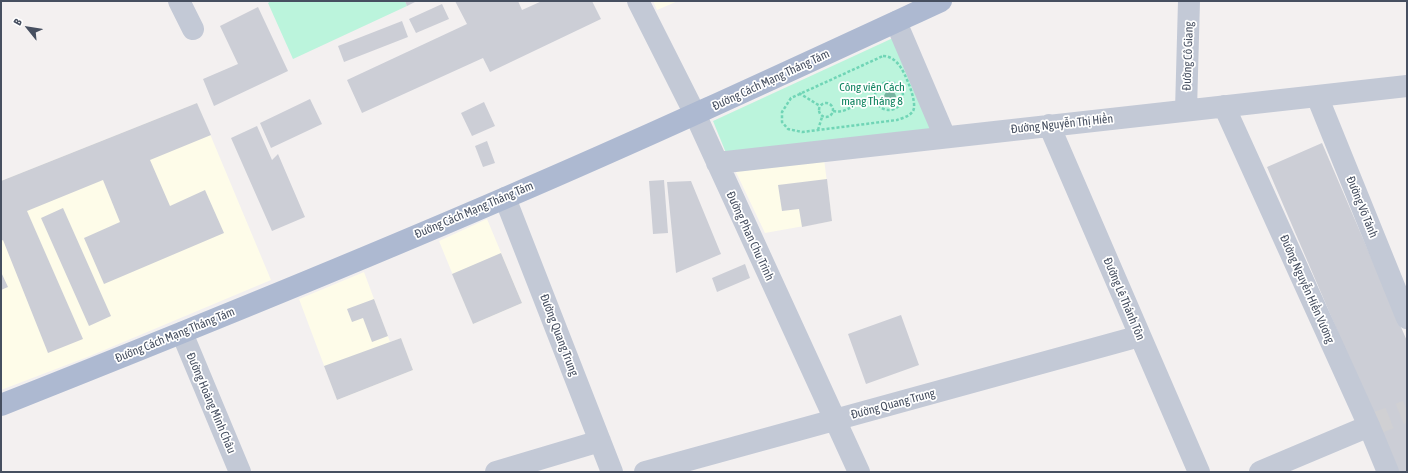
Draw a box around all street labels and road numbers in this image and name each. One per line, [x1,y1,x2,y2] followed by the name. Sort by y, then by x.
[1180,21,1196,91] street label: Đường Cô Giang
[710,47,832,113] street label: Đường Cách Mạng Tháng Tám
[1010,111,1114,137] street label: Đường Nguyễn Thị Hiền
[1343,174,1381,240] street label: Đường Võ Tánh
[412,178,536,242] street label: Đường Cách Mạng Tháng Tám
[723,189,777,283] street label: Đường Phan Chu Trinh
[1277,232,1337,346] street label: Đường Nguyễn Hiền Vương
[1100,256,1148,342] street label: Đường Lê Thánh Tôn
[537,292,581,378] street label: Đường Quang Trung
[113,304,237,366] street label: Đường Cách Mạng Tháng Tám
[183,350,239,456] street label: Đường Hoàng Minh Châu
[849,386,937,422] street label: Đường Quang Trung

